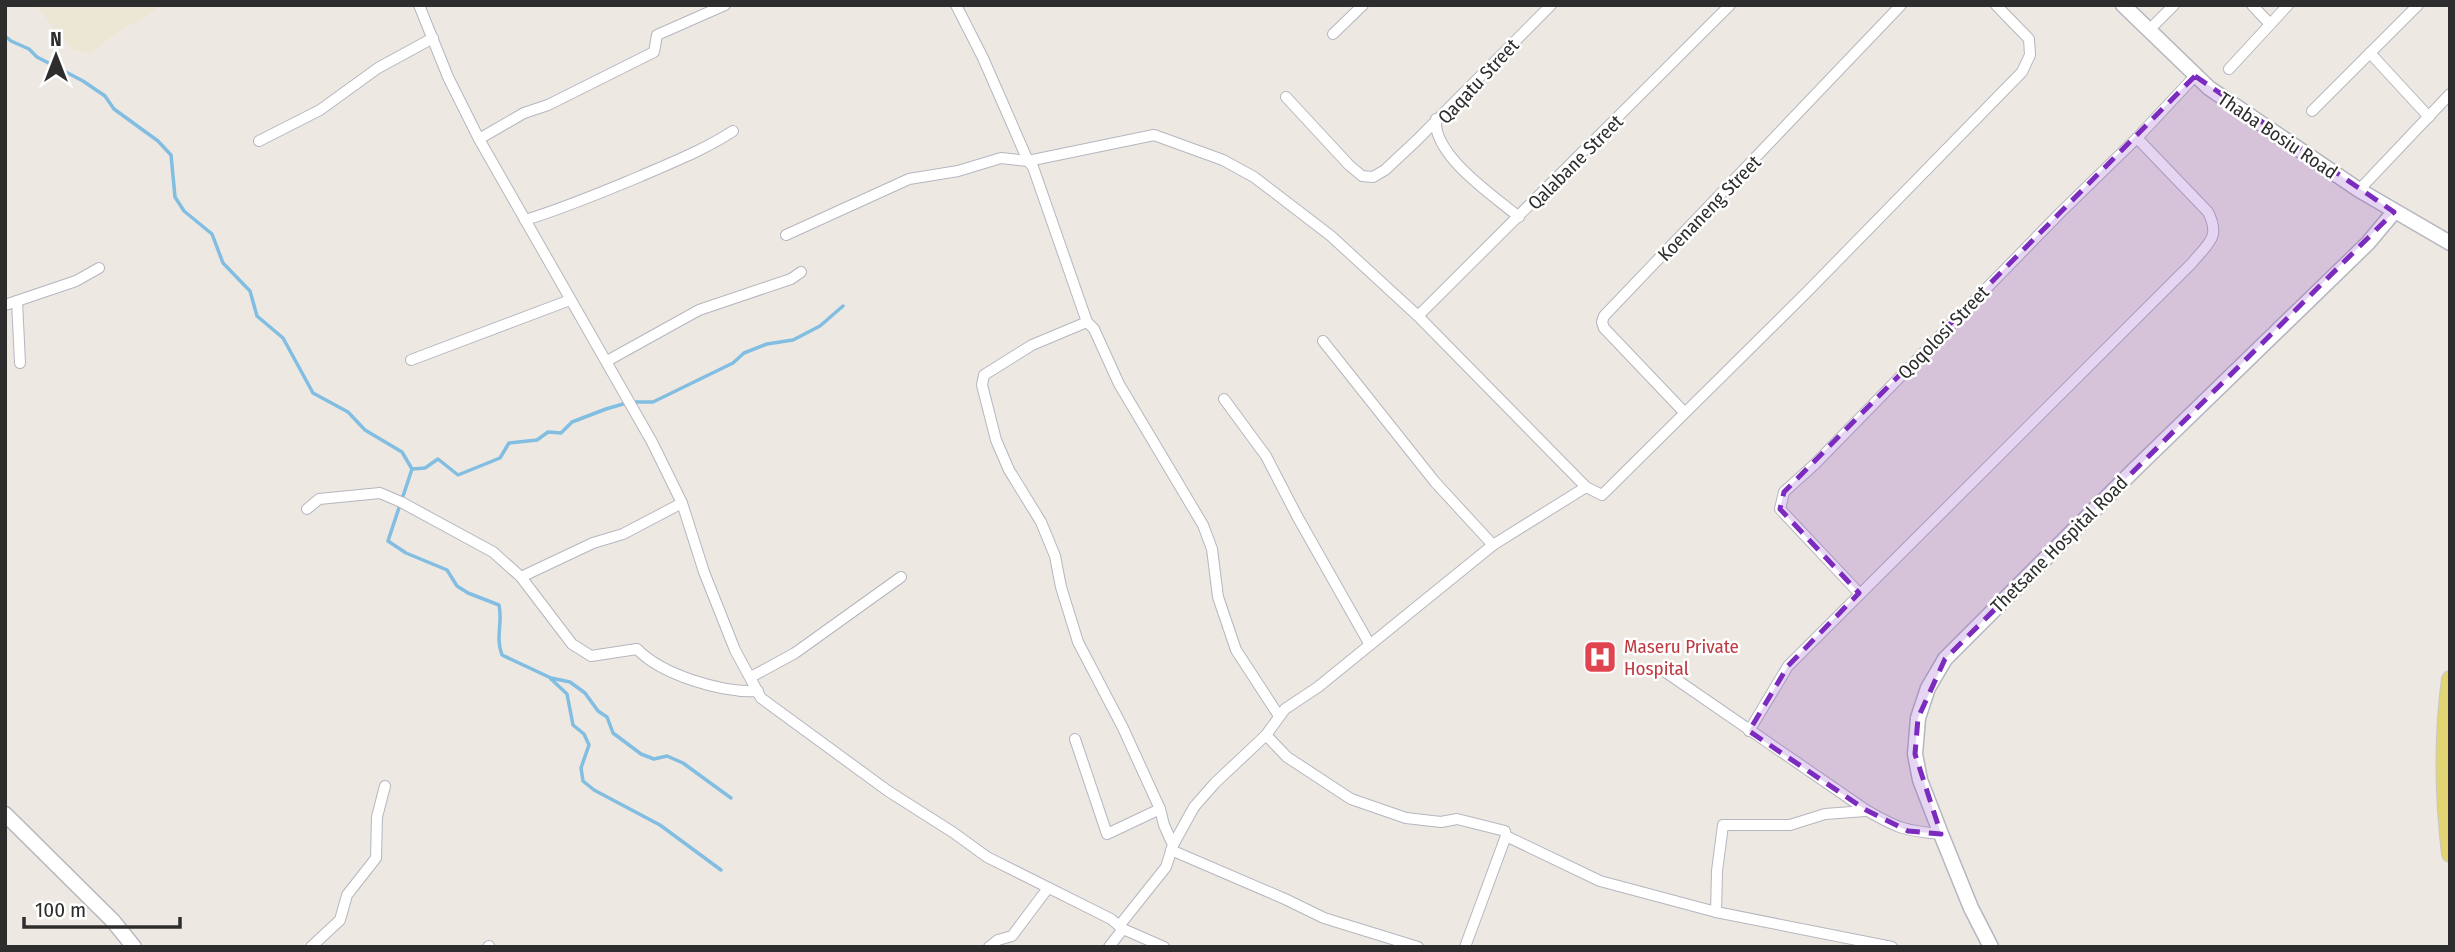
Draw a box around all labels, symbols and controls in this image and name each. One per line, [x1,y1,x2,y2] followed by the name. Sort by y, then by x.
[21,21,91,91] north arrow
[50,28,62,51] text: N
[1433,33,1524,129] street label: Qaqatu Street
[2214,87,2342,184] street label: Thaba Bosiu Road
[1523,110,1628,215] street label: Qalabane Street
[1653,150,1766,266] street label: Koenaneng Street
[1893,280,1994,384] street label: Qoqolosi Street
[1986,471,2133,618] street label: Thetsane Hospital Road
[1624,635,1739,680] place label: Maseru Private Hospital
[1581,638,1619,676] hospital icon: Maseru Private Hospital
[24,886,180,930] scale bar
[35,897,86,923] text: 100 m

